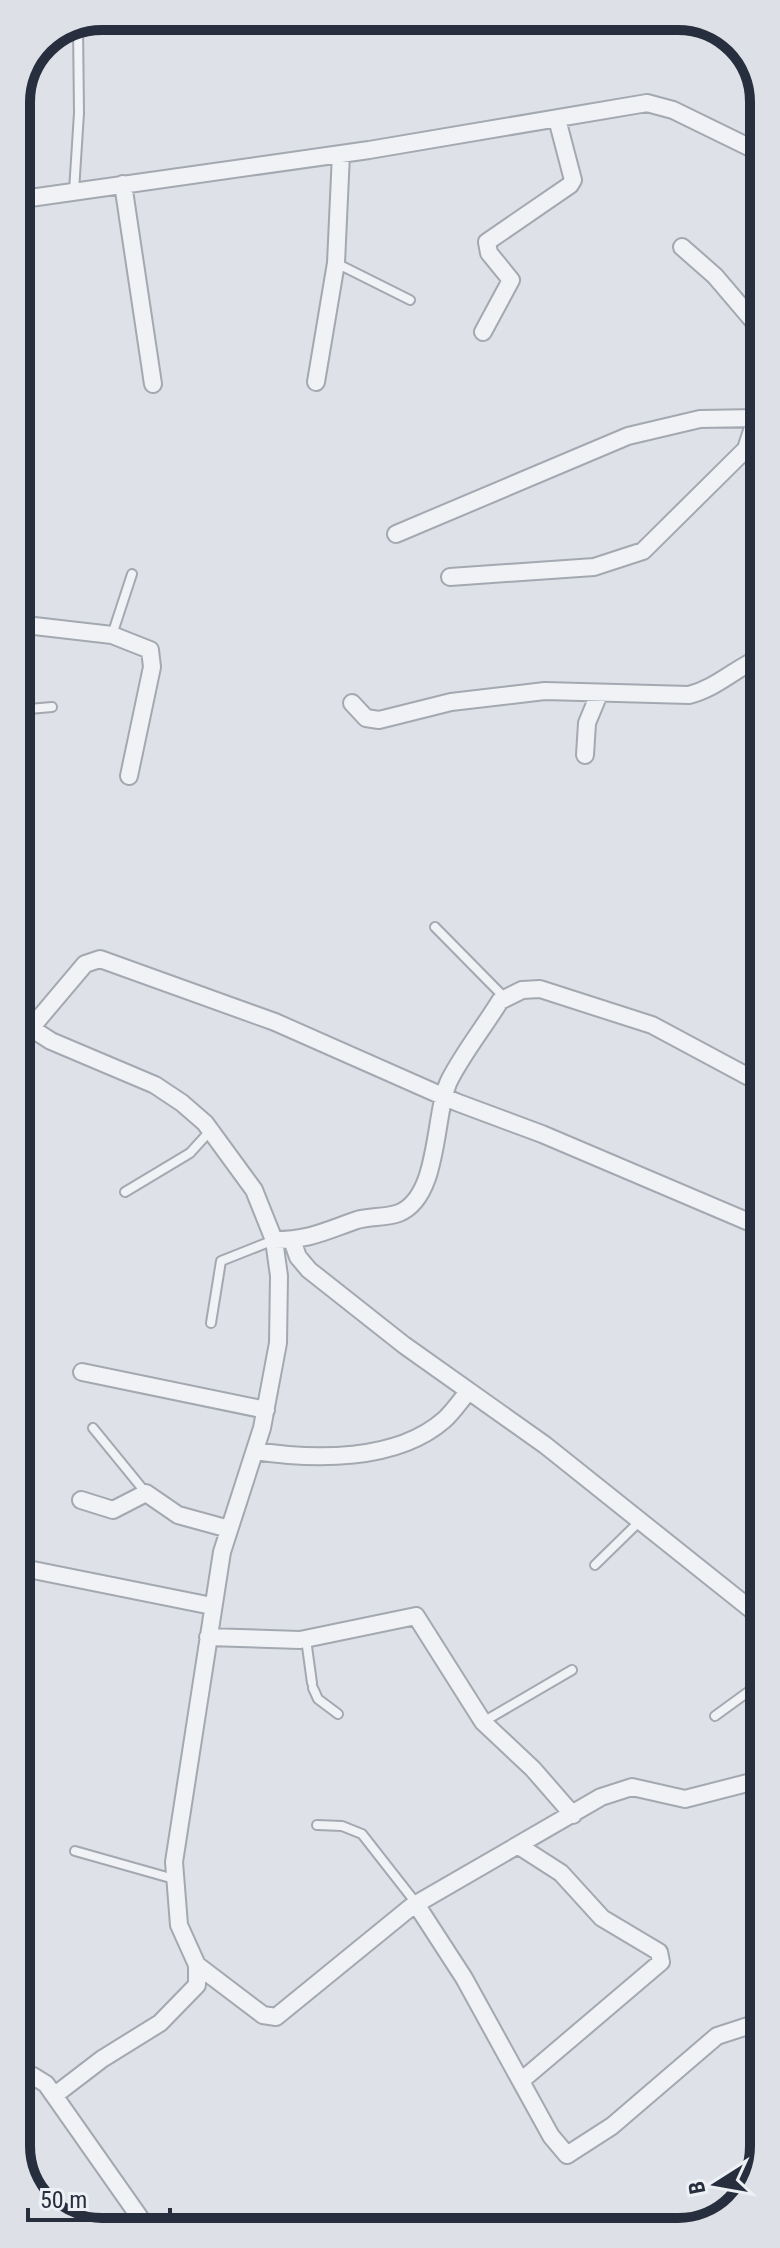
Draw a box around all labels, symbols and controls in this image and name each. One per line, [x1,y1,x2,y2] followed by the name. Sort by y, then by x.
[676,2144,756,2224] north arrow
[28,2172,170,2222] scale bar
[683,2179,710,2196] text: B
[40,2186,87,2214] text: 50 m

